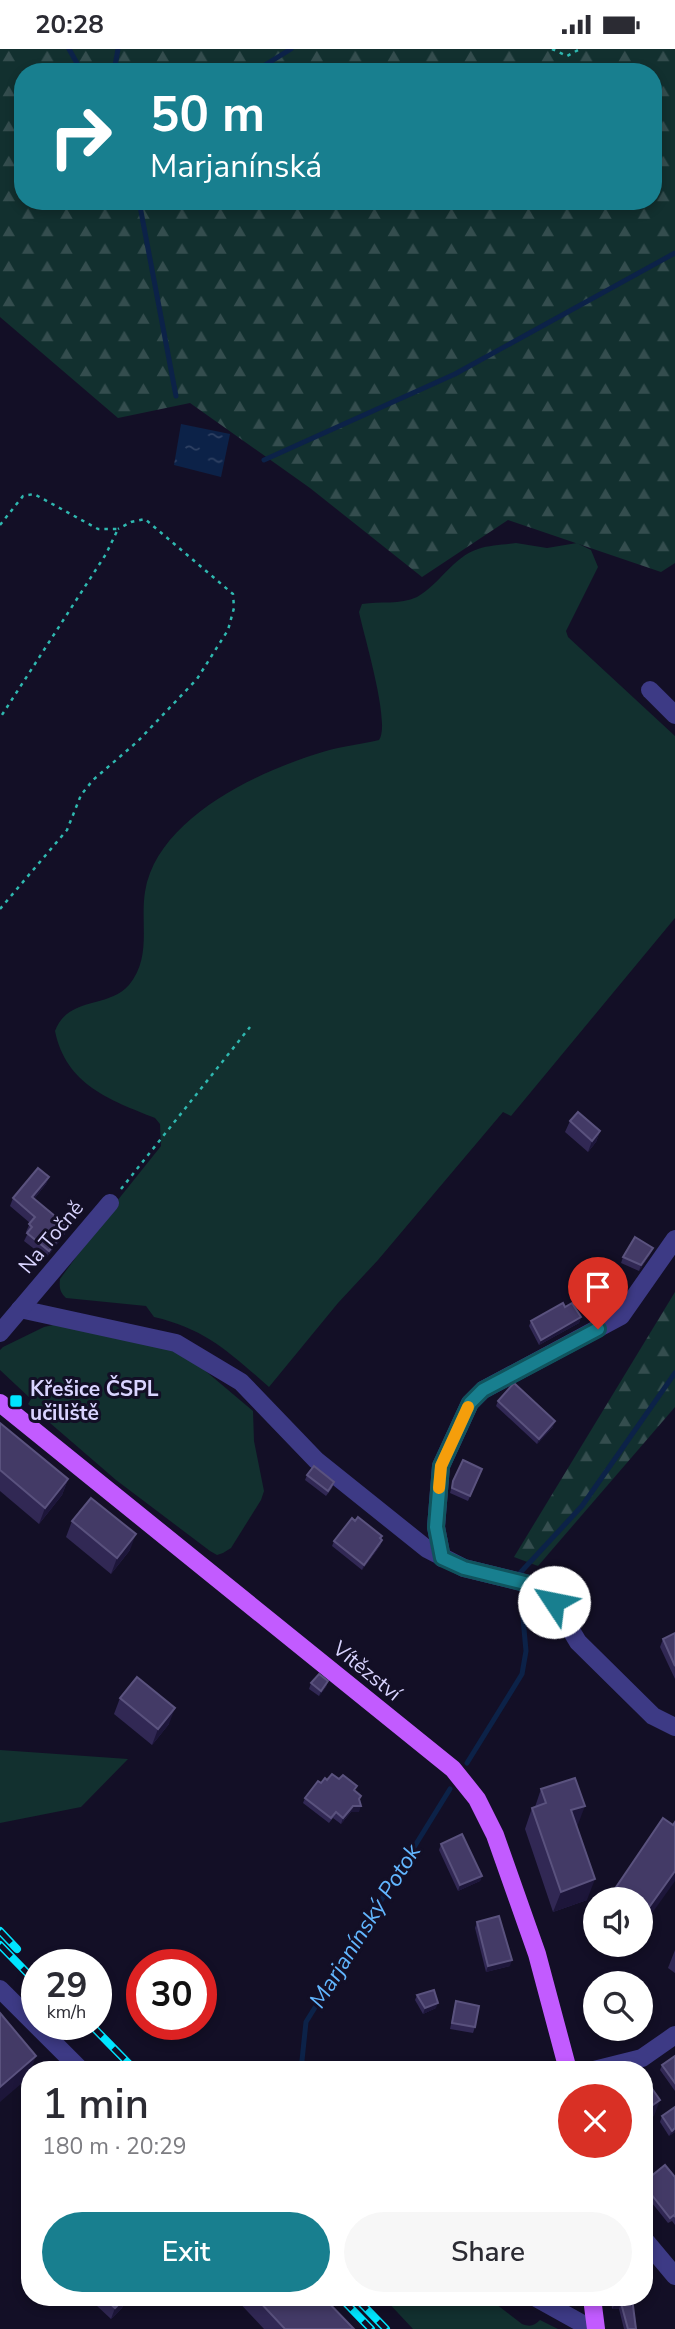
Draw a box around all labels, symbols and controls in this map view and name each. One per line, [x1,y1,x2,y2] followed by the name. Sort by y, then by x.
[35,7,104,42] text: 20:28
[150,81,265,148] text: 50 m
[35,91,126,182] icon: right
[150,145,322,188] text: Marjanínská
[12,1194,90,1280] street label: Na Točně
[568,1257,628,1329] pin
[579,1268,617,1306] icon: arrive
[30,1375,159,1427] place label: Křešice ČSPL učiliště
[8,1393,24,1409] marker: Křešice ČSPL učiliště
[517,1565,591,1639] position arrow
[326,1634,408,1708] street label: Vítězství
[302,1838,428,2014] water label: Marjanínský Potok
[583,1887,653,2041] map controls
[583,1887,653,1957] button: sound
[126,1949,217,2040] speed limit sign: 30
[45,1962,88,2009] text: 29
[583,1971,653,2041] button: search
[47,2000,86,2024] text: km/h
[42,2076,149,2133] text: 1 min
[558,2084,632,2158] button: close
[42,2131,187,2162] text: 180 m · 20:29
[42,2212,330,2292] button: Exit
[344,2212,632,2292] button: Share

